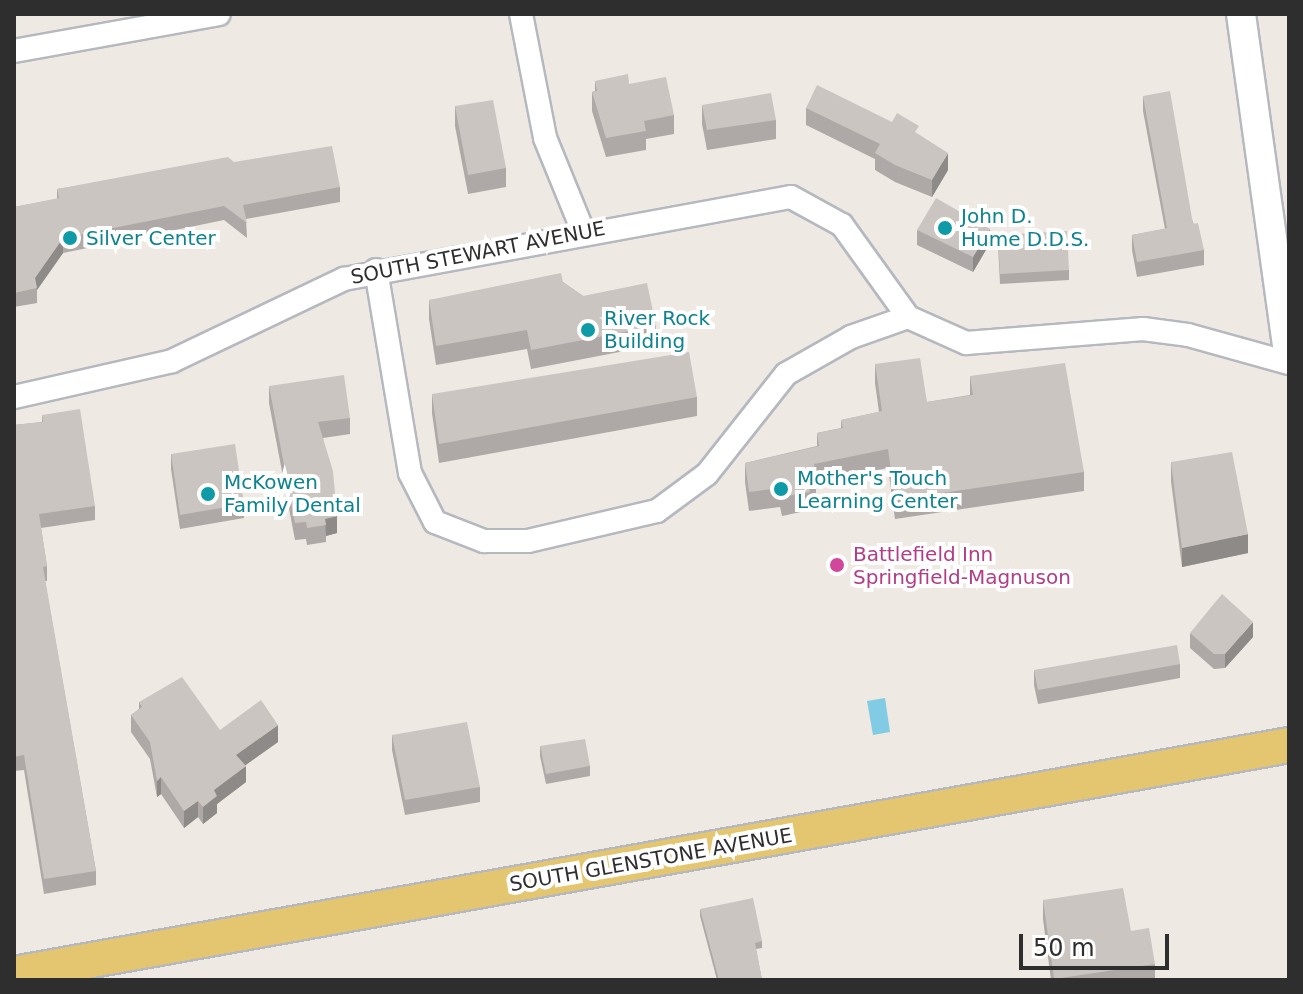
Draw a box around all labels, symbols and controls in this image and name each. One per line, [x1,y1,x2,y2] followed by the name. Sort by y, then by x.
[961,204,1089,251] place label: John D. Hume D.D.S.
[349,217,607,289] street label: SOUTH STEWART AVENUE
[936,219,954,237] marker: John D. Hume D.D.S.
[86,226,216,250] place label: Silver Center
[61,229,79,247] marker: Silver Center
[604,306,710,353] place label: River Rock Building
[579,321,597,339] marker: River Rock Building
[797,466,957,513] place label: Mother's Touch Learning Center
[224,470,361,517] place label: McKowen Family Dental
[772,480,790,498] marker: Mother's Touch Learning Center
[199,485,217,503] marker: McKowen Family Dental
[853,542,1071,589] place label: Battlefield Inn Springfield-Magnuson
[828,556,846,574] marker: Battlefield Inn Springfield-Magnuson
[508,823,794,897] street label: SOUTH GLENSTONE AVENUE
[1023,918,1173,968] scale bar
[1033,934,1095,962] text: 50 m

